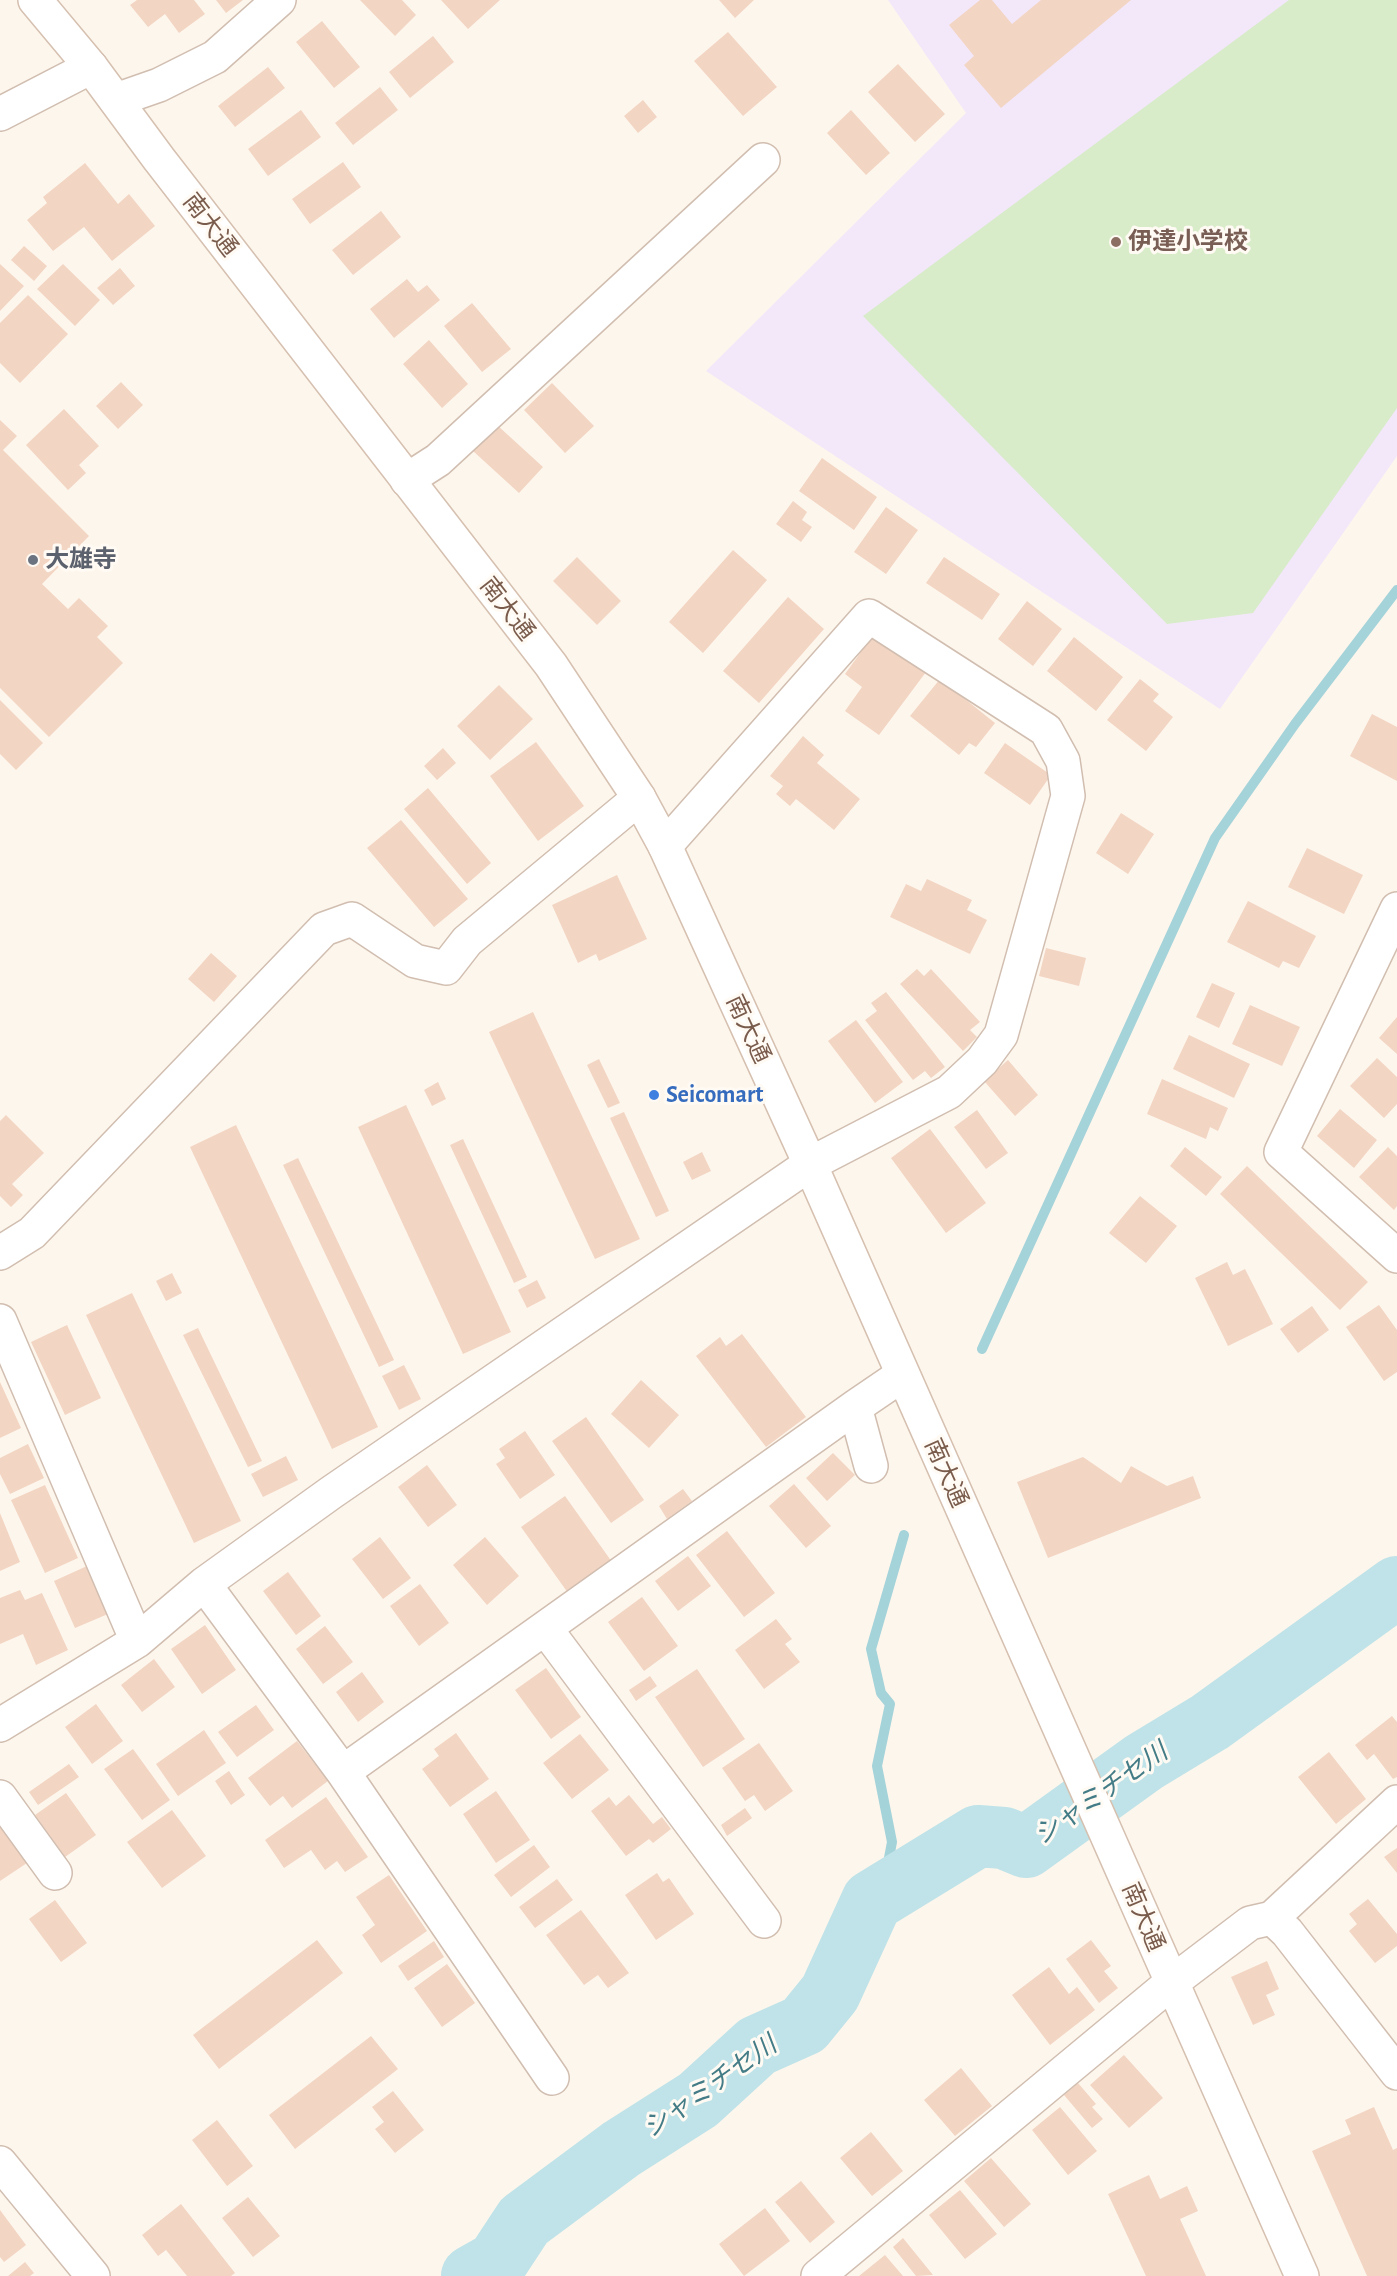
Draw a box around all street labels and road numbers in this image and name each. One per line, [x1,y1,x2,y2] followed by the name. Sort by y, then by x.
[176,188,244,262] street label: 南大通
[473,572,541,646] street label: 南大通
[720,990,776,1068] street label: 南大通
[918,1434,974,1512] street label: 南大通
[1116,1878,1170,1956] street label: 南大通

